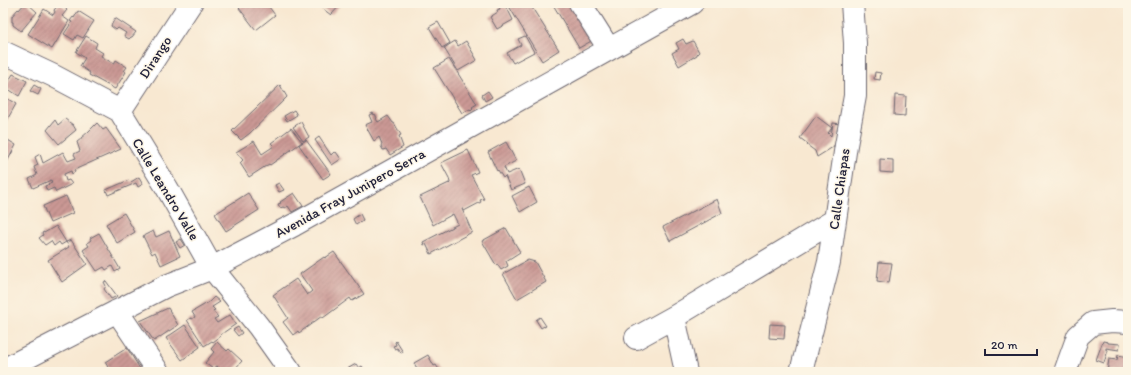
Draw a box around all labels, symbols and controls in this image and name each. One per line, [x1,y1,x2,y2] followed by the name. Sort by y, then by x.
[135,33,175,82] street label: Dirango
[128,135,203,244] street label: Calle Leandro Valle
[272,145,429,242] street label: Avenida Fray Junipero Serra
[825,147,854,231] street label: Calle Chiapas
[985,331,1037,357] scale bar
[991,338,1018,352] text: 20 m

